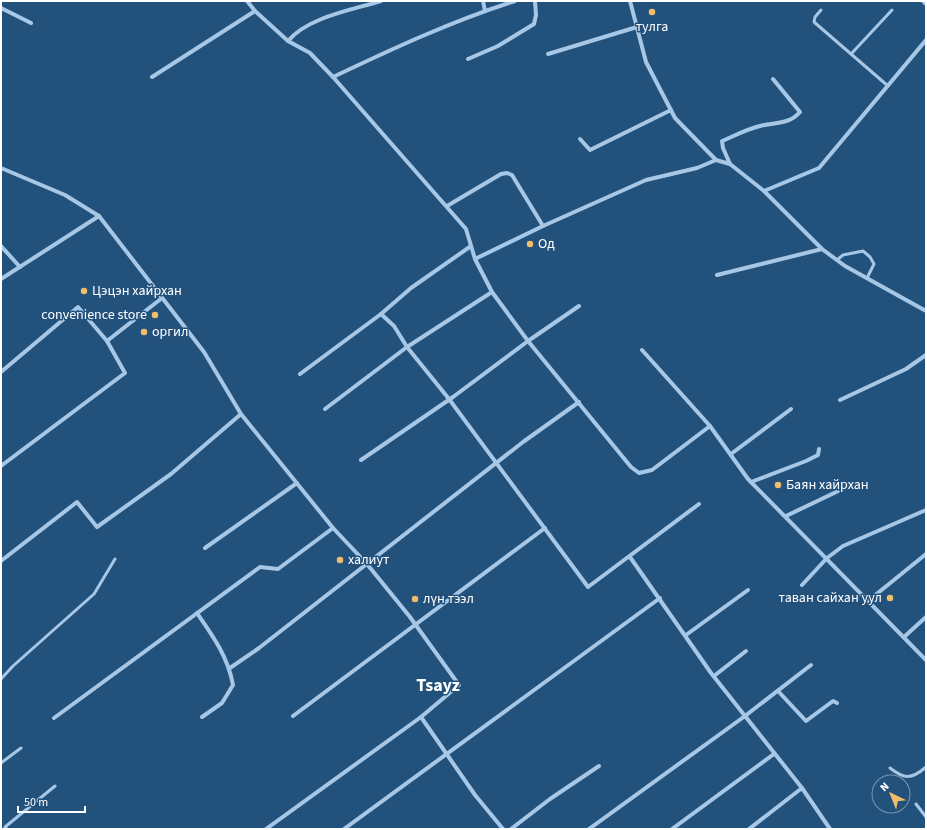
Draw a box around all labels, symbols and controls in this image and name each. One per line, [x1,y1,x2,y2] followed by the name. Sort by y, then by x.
[647,7,657,17] marker: тулга
[636,17,668,37] place label: тулга
[538,234,555,254] place label: Од
[525,239,535,249] marker: Од
[92,281,182,301] place label: Цэцэн хайрхан
[79,286,89,296] marker: Цэцэн хайрхан
[41,305,147,325] place label: convenience store
[150,310,160,320] marker: convenience store
[152,322,188,342] place label: оргил
[139,327,149,337] marker: оргил
[786,475,869,495] place label: Баян хайрхан
[773,480,783,490] marker: Баян хайрхан
[348,550,390,570] place label: халиут
[335,555,345,565] marker: халиут
[779,588,882,608] place label: таван сайхан уул
[423,589,474,609] place label: лүн тээл
[885,593,895,603] marker: таван сайхан уул
[410,594,420,604] marker: лүн тээл
[416,673,460,698] district label: Tsayz
[871,774,911,814] north arrow
[877,779,892,795] text: N
[18,788,85,814] scale bar
[24,794,48,811] text: 50 m

